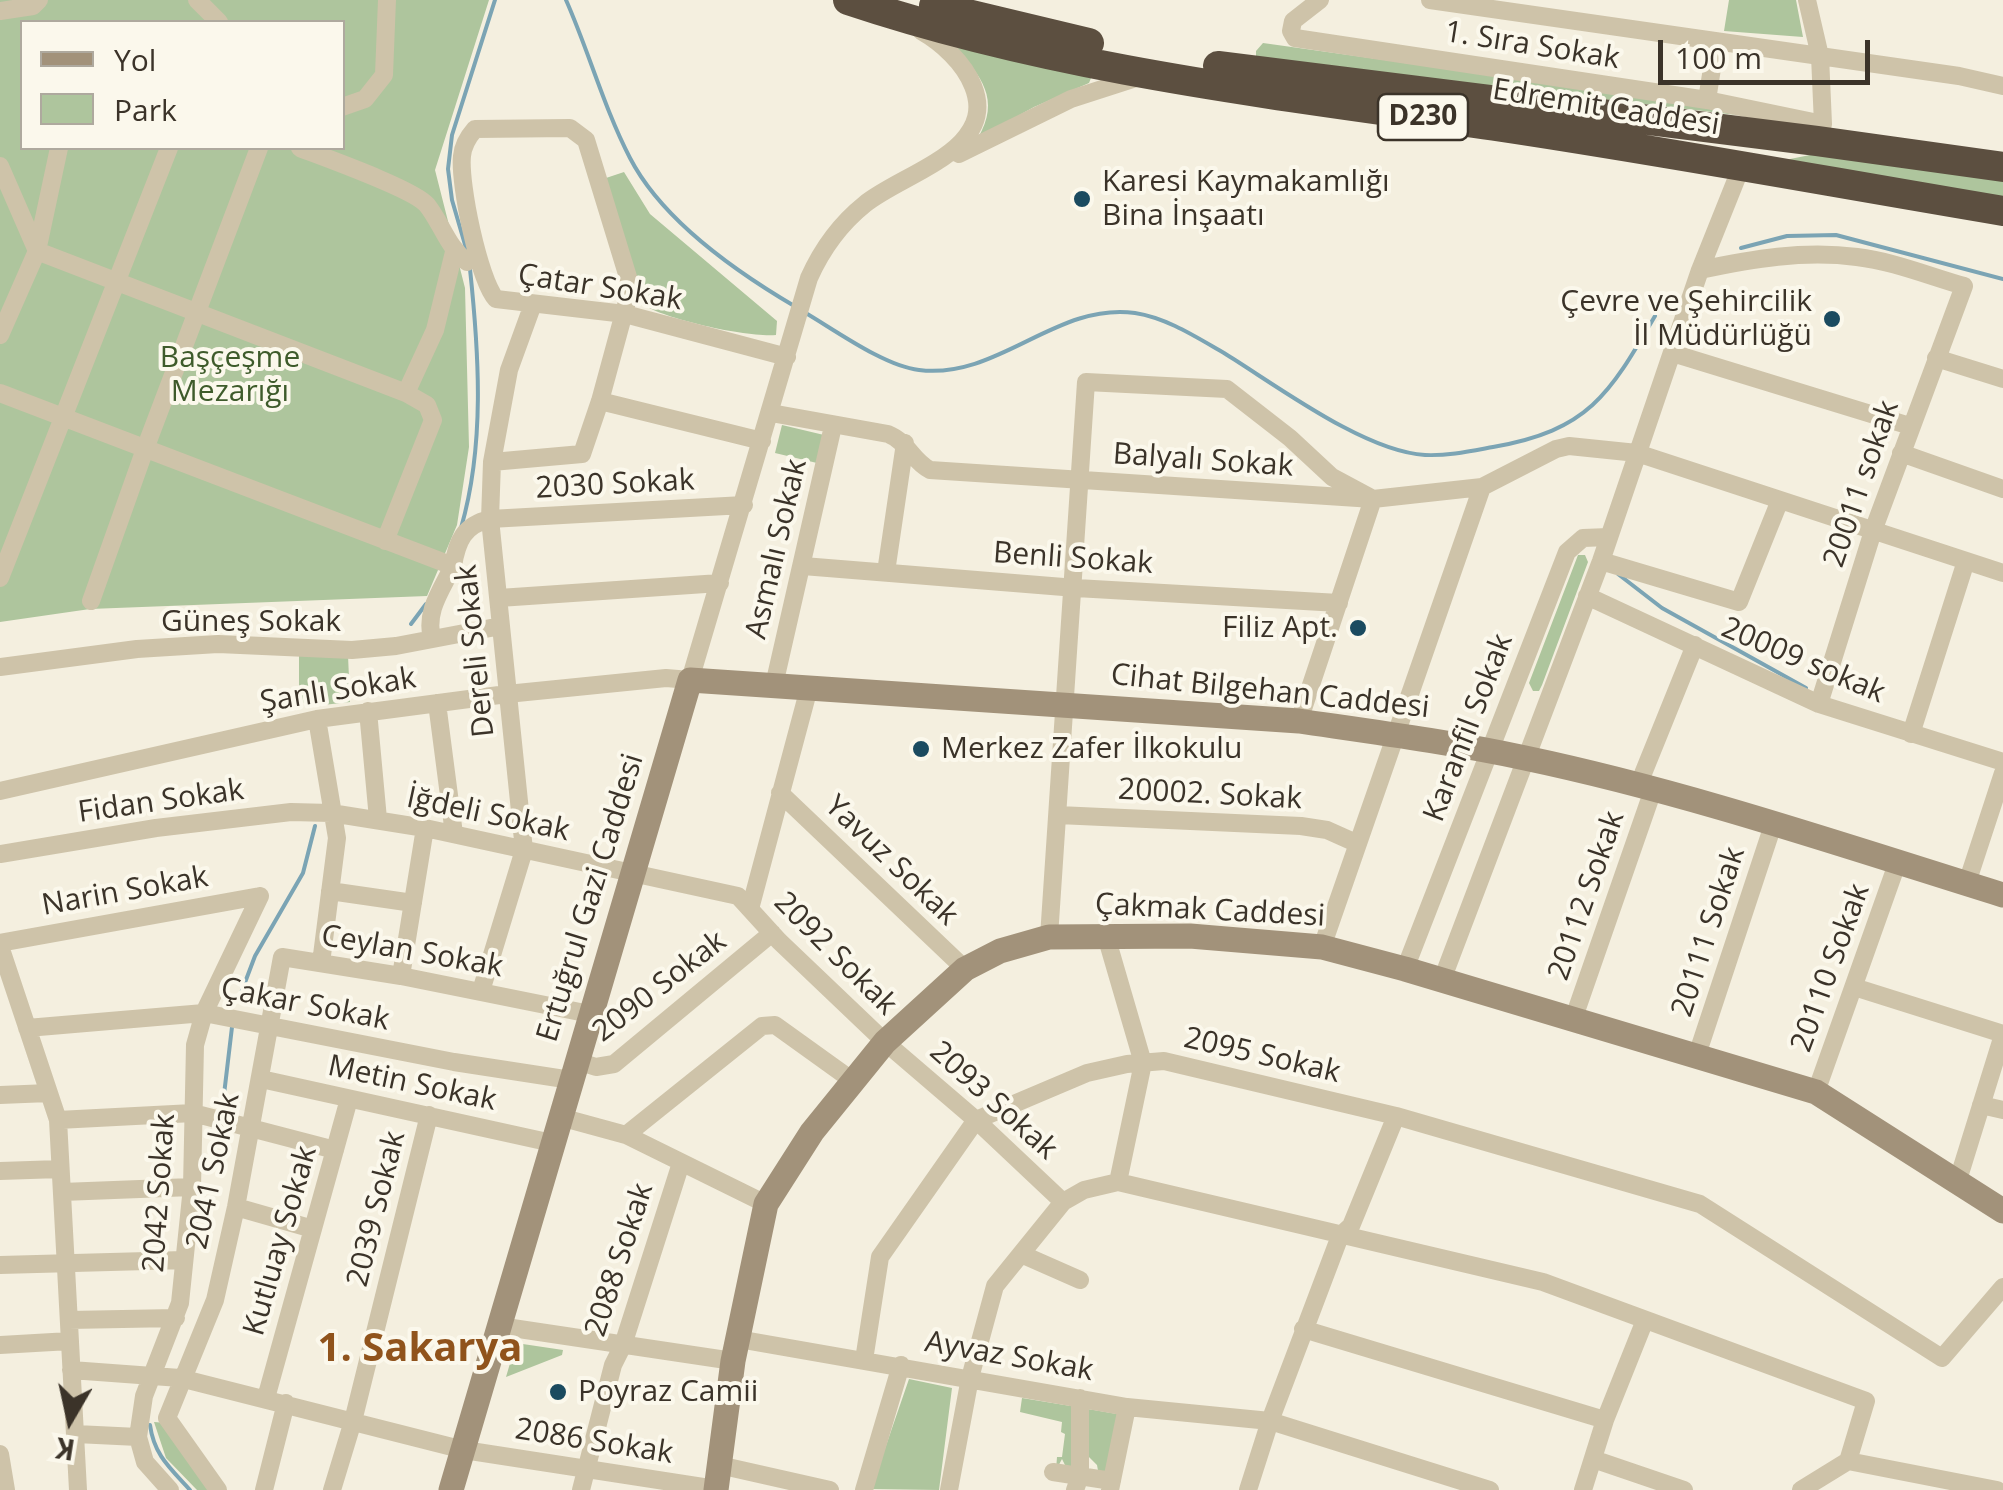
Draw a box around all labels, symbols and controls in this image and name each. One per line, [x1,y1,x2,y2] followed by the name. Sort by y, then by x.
[1442,14,1622,78] street label: 1. Sıra Sokak
[20,20,345,150] legend
[1663,20,1876,82] scale bar
[1675,37,1762,78] text: 100 m
[114,39,156,80] text: Yol
[1490,72,1722,144] street label: Edremit Caddesi
[114,89,177,130] text: Park
[1378,94,1468,140] road number: D230
[1102,164,1390,234] place label: Karesi Kaymakamlığı Bina İnşaatı
[1071,188,1093,210] marker: Karesi Kaymakamlığı Bina İnşaatı
[515,257,685,319] street label: Çatar Sokak
[1560,284,1812,354] place label: Çevre ve Şehircilik İl Müdürlüğü
[1821,308,1843,330] marker: Çevre ve Şehircilik İl Müdürlüğü
[160,340,300,410] park label: Başçeşme Mezarığı
[1817,396,1907,572] street label: 20011 sokak
[1111,437,1295,485] street label: Balyalı Sokak
[739,456,815,642] street label: Asmalı Sokak
[535,463,695,507] street label: 2030 Sokak
[992,535,1154,583] street label: Benli Sokak
[449,563,503,739] street label: Dereli Sokak
[161,604,341,640] street label: Güneş Sokak
[1222,610,1338,646] place label: Filiz Apt.
[1716,610,1890,712] street label: 20009 sokak
[1347,617,1369,639] marker: Filiz Apt.
[1417,629,1521,827] street label: Karanfil Sokak
[1109,657,1431,727] street label: Cihat Bilgehan Caddesi
[258,661,418,721] street label: Şanlı Sokak
[941,731,1242,767] place label: Merkez Zafer İlkokulu
[910,738,932,760] marker: Merkez Zafer İlkokulu
[530,750,652,1046] street label: Ertuğrul Gazi Caddesi
[1117,772,1303,818] street label: 20002. Sokak
[76,773,246,831] street label: Fidan Sokak
[403,780,573,850] street label: İğdeli Sokak
[817,789,965,933] street label: Yavuz Sokak
[1541,807,1633,985] street label: 20112 Sokak
[1665,843,1753,1021] street label: 20111 Sokak
[39,860,211,924] street label: Narin Sokak
[1784,879,1878,1057] street label: 20110 Sokak
[766,885,904,1023] street label: 2092 Sokak
[1094,887,1326,935] street label: Çakmak Caddesi
[318,918,506,986] street label: Ceylan Sokak
[586,924,734,1050] street label: 2090 Sokak
[218,971,392,1039] street label: Çakar Sokak
[1180,1021,1344,1091] street label: 2095 Sokak
[922,1034,1064,1168] street label: 2093 Sokak
[325,1049,499,1119] street label: Metin Sokak
[180,1089,248,1253] street label: 2041 Sokak
[136,1112,184,1274] street label: 2042 Sokak
[340,1127,414,1291] street label: 2039 Sokak
[237,1142,325,1340] street label: Kutluay Sokak
[578,1179,662,1341] street label: 2088 Sokak
[922,1324,1096,1390] street label: Ayvaz Sokak
[318,1326,522,1374] district label: 1. Sakarya
[20,1370,120,1470] north arrow
[578,1374,758,1410] place label: Poyraz Camii
[547,1381,569,1403] marker: Poyraz Camii
[513,1412,675,1472] street label: 2086 Sokak
[53,1429,77,1470] text: K

